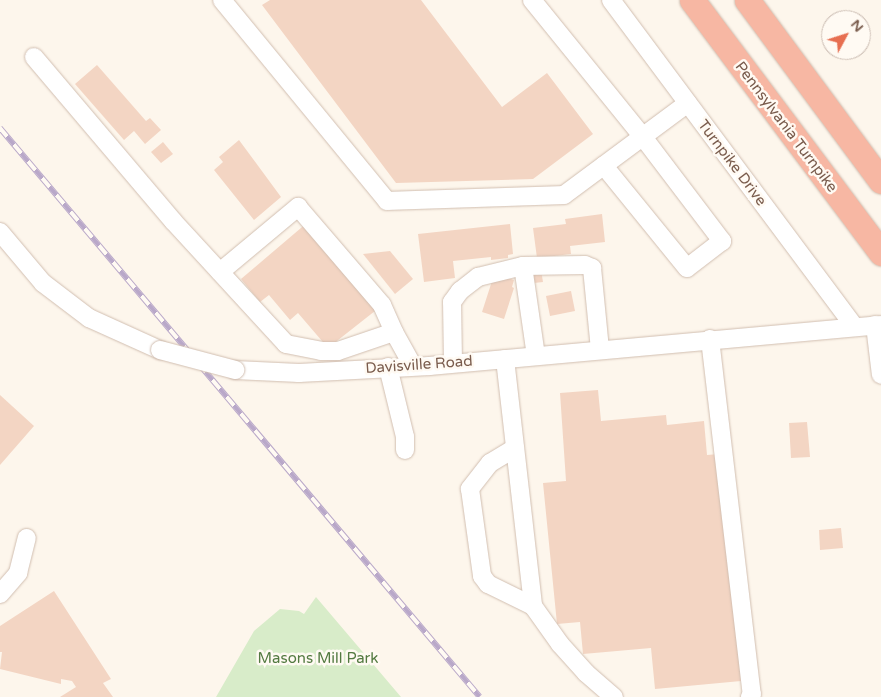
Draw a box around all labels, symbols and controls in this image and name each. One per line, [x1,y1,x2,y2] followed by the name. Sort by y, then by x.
[821,10,871,60] north arrow
[847,16,867,35] text: N
[731,58,841,196] street label: Pennsylvania Turnpike
[694,117,770,209] street label: Turnpike Drive
[365,352,473,378] street label: Davisville Road
[258,650,378,668] park label: Masons Mill Park

